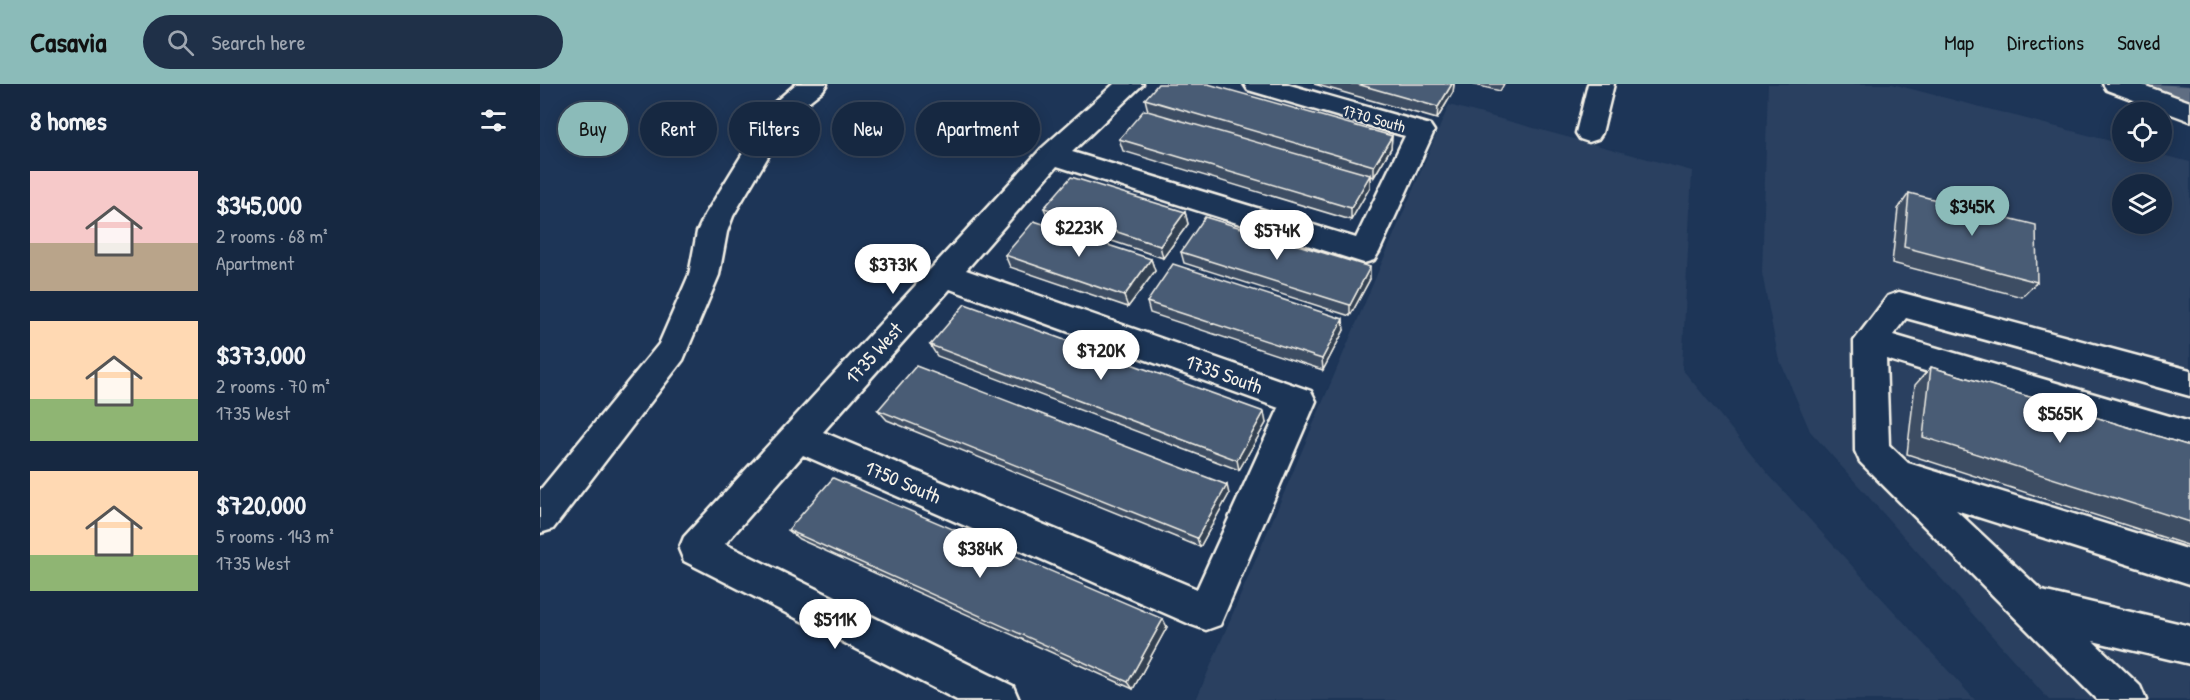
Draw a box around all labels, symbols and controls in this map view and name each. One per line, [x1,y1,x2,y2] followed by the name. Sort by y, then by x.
[143,15,563,69] search box
[30,23,107,61] text: Casavia
[164,26,197,59] icon: search
[212,27,306,57] text: Search here
[1944,28,1974,57] text: Map
[2007,28,2084,57] text: Directions
[2117,28,2160,57] text: Saved
[1340,98,1408,138] street label: 1770 South
[558,102,628,156] chip: Buy
[640,102,717,156] chip: Rent
[729,102,820,156] chip: Filters
[832,102,904,156] chip: New
[916,102,1040,156] chip: Apartment
[2112,102,2172,234] map controls
[2112,102,2172,162] button: locate
[30,103,107,138] text: 8 homes
[477,104,510,137] icon: filters
[2112,174,2172,234] button: layers
[1930,186,2014,237] pin: $345K
[216,187,302,222] text: $345,000
[1949,192,1995,219] text: $345K
[78,195,150,267] icon: home
[1037,207,1121,258] pin: $223K
[1235,210,1319,261] pin: $574K
[1055,213,1103,240] text: $223K
[1254,216,1300,243] text: $574K
[216,222,328,249] text: 2 rooms · 68 m²
[851,244,935,295] pin: $373K
[216,249,294,276] text: Apartment
[869,250,917,277] text: $373K
[839,315,909,389] street label: 1735 West
[1059,330,1143,381] pin: $720K
[1077,336,1125,363] text: $720K
[216,337,306,372] text: $373,000
[78,345,150,417] icon: home
[1182,347,1266,400] street label: 1735 South
[216,372,330,399] text: 2 rooms · 70 m²
[2018,393,2102,444] pin: $565K
[216,399,290,426] text: 1735 West
[2037,399,2083,426] text: $565K
[861,454,945,510] street label: 1750 South
[216,487,306,522] text: $720,000
[78,495,150,567] icon: home
[216,522,334,549] text: 5 rooms · 143 m²
[938,528,1022,579] pin: $384K
[957,534,1003,561] text: $384K
[216,549,290,576] text: 1735 West
[793,599,877,650] pin: $511K
[813,605,857,632] text: $511K

